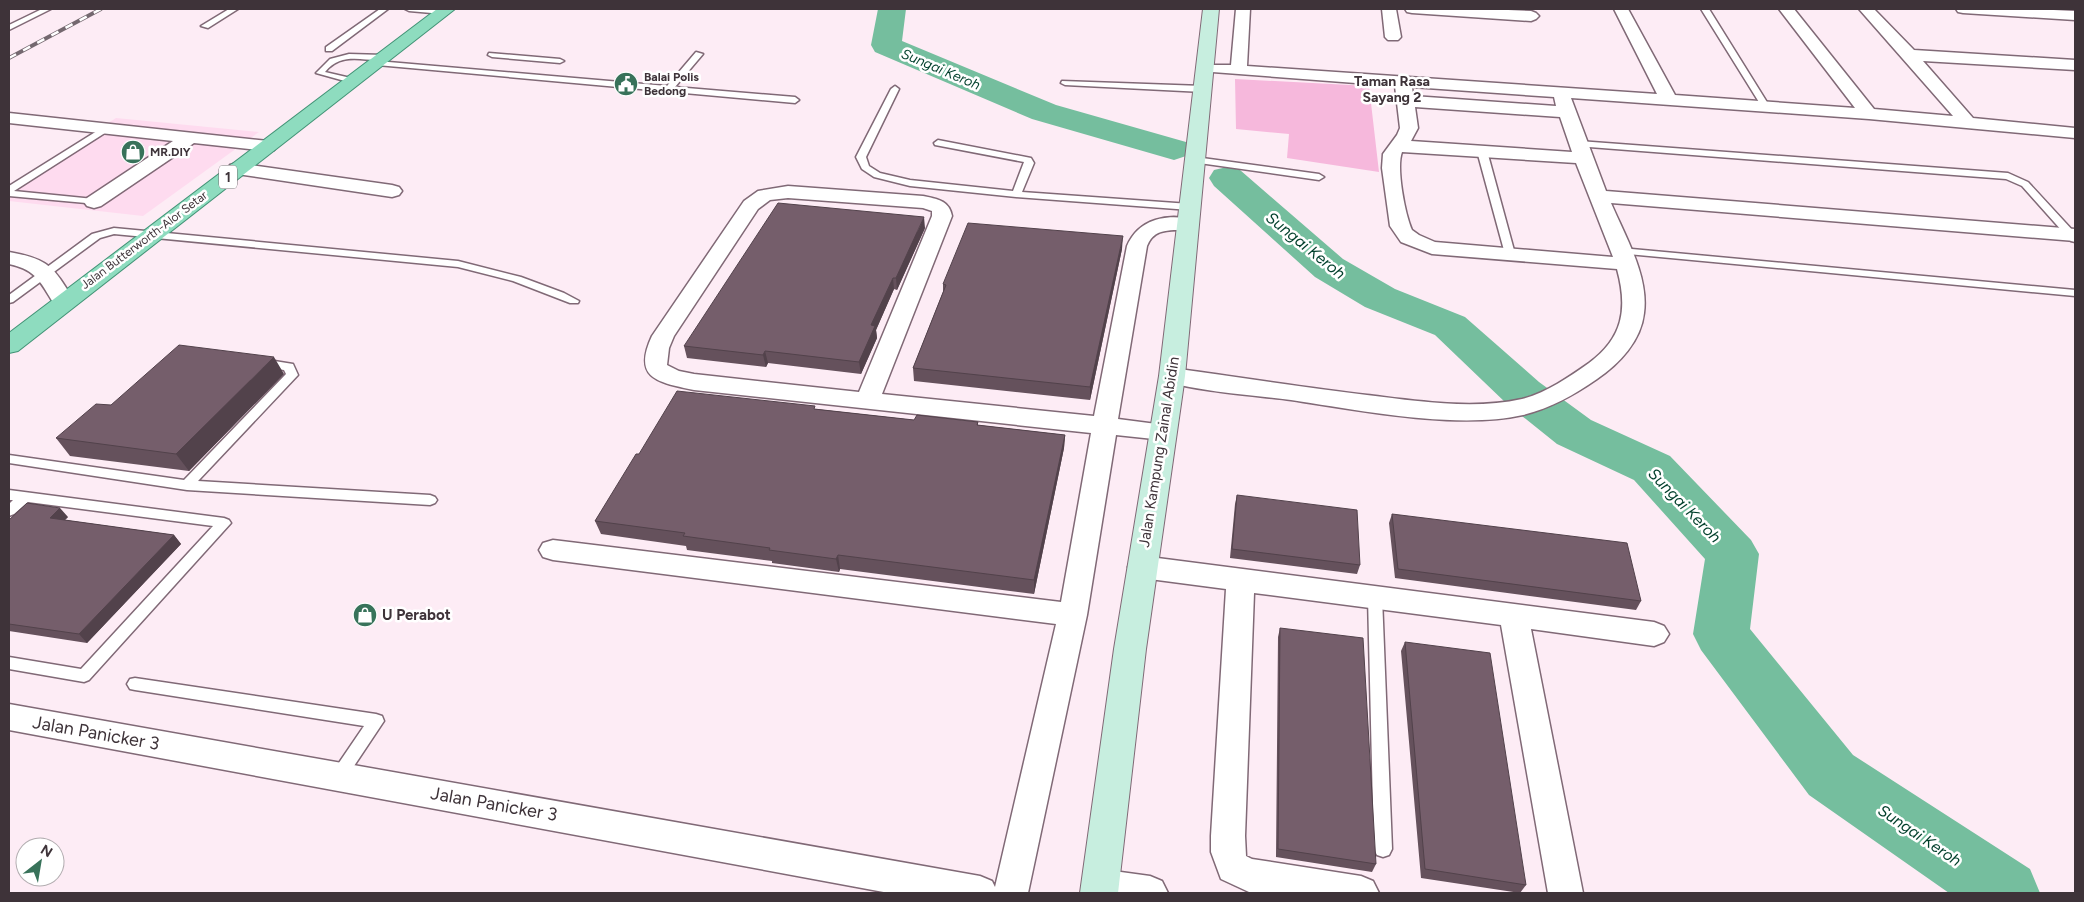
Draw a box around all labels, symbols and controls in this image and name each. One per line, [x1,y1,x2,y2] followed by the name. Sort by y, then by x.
[899,45,983,94] water label: Sungai Keroh
[644,70,699,98] place label: Balai Polis Bedong
[613,71,639,97] public building icon: Balai Polis Bedong
[1354,73,1430,106] district label: Taman Rasa Sayang 2
[120,139,146,165] shop icon: MR.DIY
[150,145,191,159] place label: MR.DIY
[219,166,237,188] road number: 1
[78,188,210,292] street label: Jalan Butterworth-Alor Setar
[1262,208,1349,283] water label: Sungai Keroh
[1135,355,1183,549] street label: Jalan Kampung Zainal Abidin
[1644,464,1725,547] water label: Sungai Keroh
[352,602,378,628] shop icon: U Perabot
[382,606,451,624] place label: U Perabot
[31,711,161,755] street label: Jalan Panicker 3
[429,782,559,826] street label: Jalan Panicker 3
[1875,801,1965,870] water label: Sungai Keroh
[15,837,65,887] north arrow
[37,841,55,861] text: N

